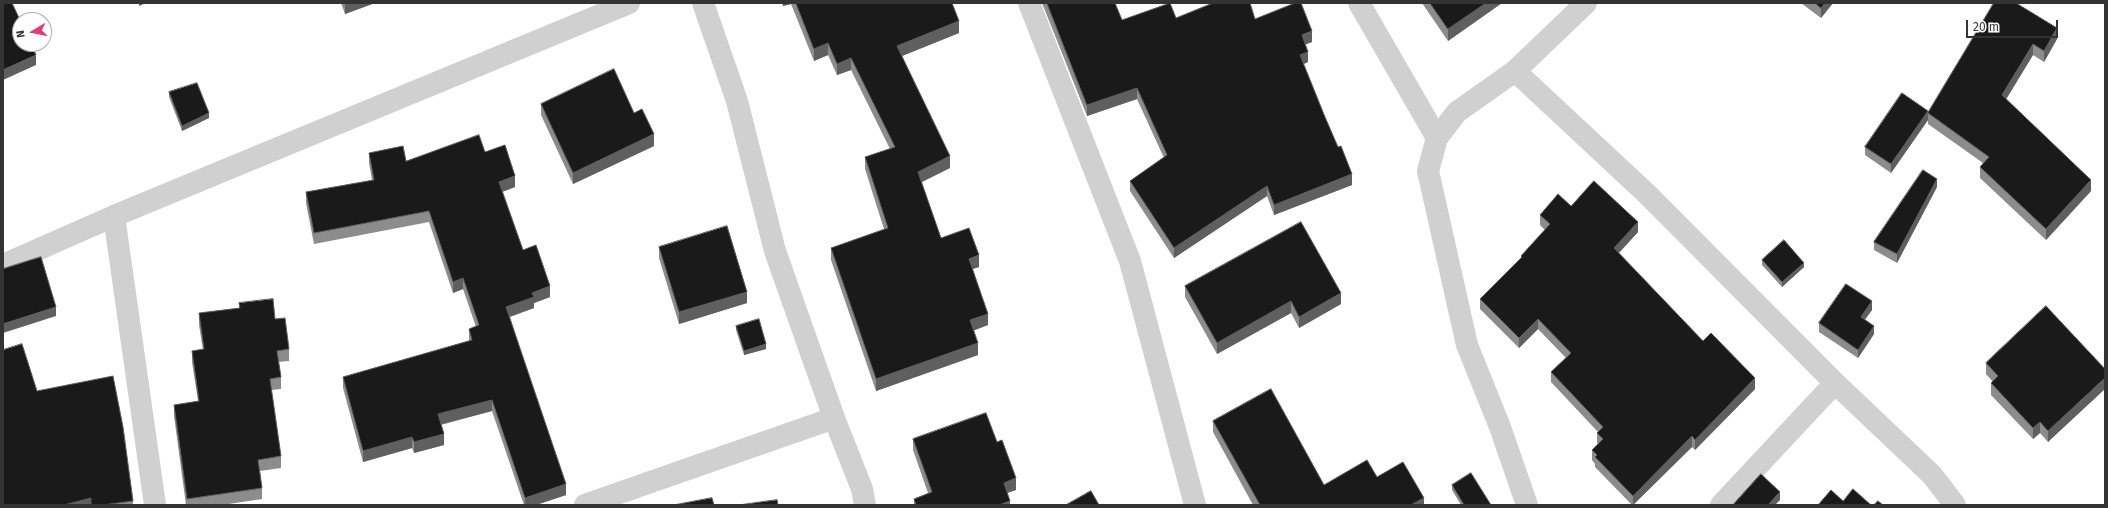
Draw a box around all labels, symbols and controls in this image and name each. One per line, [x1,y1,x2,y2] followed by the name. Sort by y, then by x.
[12,12,52,52] north arrow
[1968,12,2060,38] scale bar
[1973,20,1999,34] text: 20 m
[14,29,28,39] text: N

